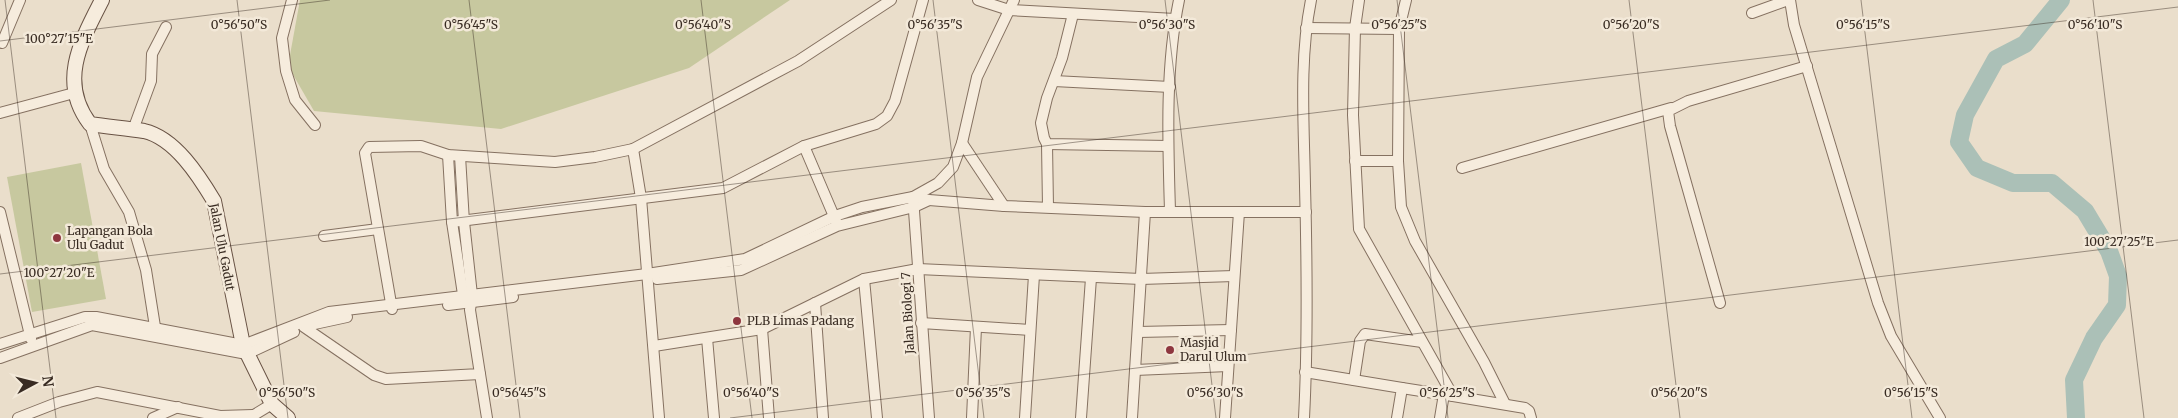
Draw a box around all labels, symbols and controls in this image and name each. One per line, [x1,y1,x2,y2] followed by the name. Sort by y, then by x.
[211,17,267,32] text: 0°56'50"S
[444,17,498,32] text: 0°56'45"S
[675,17,731,32] text: 0°56'40"S
[908,17,962,32] text: 0°56'35"S
[1139,17,1195,32] text: 0°56'30"S
[1371,17,1427,32] text: 0°56'25"S
[1603,17,1659,32] text: 0°56'20"S
[1836,17,1890,32] text: 0°56'15"S
[2068,17,2122,32] text: 0°56'10"S
[25,31,93,46] text: 100°27'15"E
[206,201,238,292] street label: Jalan Ulu Gadut
[67,223,153,252] place label: Lapangan Bola Ulu Gadut
[51,232,63,244] marker: Lapangan Bola Ulu Gadut
[2084,234,2154,249] text: 100°27'25"E
[24,265,95,280] text: 100°27'20"E
[898,272,917,355] street label: Jalan Biologi 7
[747,313,855,328] place label: PLB Limas Padang
[731,315,743,327] marker: PLB Limas Padang
[1180,335,1247,364] place label: Masjid Darul Ulum
[1164,344,1176,356] marker: Masjid Darul Ulum
[10,358,60,408] north arrow
[38,375,58,388] text: N
[259,385,315,400] text: 0°56'50"S
[492,385,546,400] text: 0°56'45"S
[723,385,779,400] text: 0°56'40"S
[956,385,1010,400] text: 0°56'35"S
[1187,385,1243,400] text: 0°56'30"S
[1419,385,1475,400] text: 0°56'25"S
[1651,385,1707,400] text: 0°56'20"S
[1884,385,1938,400] text: 0°56'15"S

